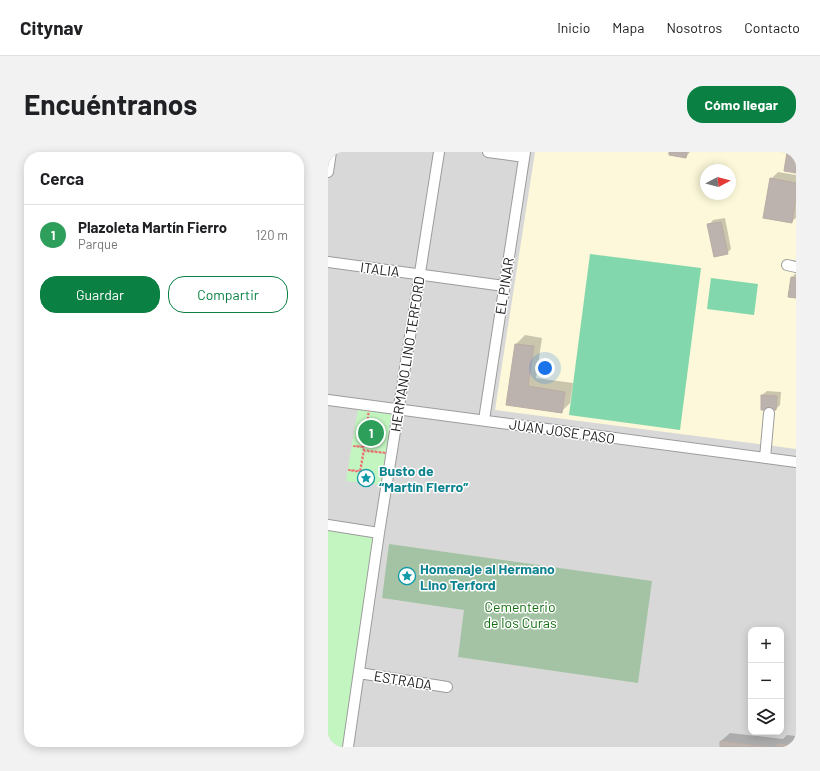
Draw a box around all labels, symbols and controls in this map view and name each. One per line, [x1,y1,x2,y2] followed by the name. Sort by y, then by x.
[20,16,83,39] text: Citynav
[557,19,590,36] text: Inicio
[612,19,644,36] text: Mapa
[666,19,722,36] text: Nosotros
[744,19,800,36] text: Contacto
[687,86,796,123] button: Cómo llegar
[24,87,197,121] text: Encuéntranos
[700,164,736,200] north arrow
[40,168,84,188] text: Cerca
[78,218,227,236] text: Plazoleta Martín Fierro
[51,227,55,243] text: 1
[256,227,288,243] text: 120 m
[78,236,118,252] text: Parque
[491,256,517,316] street label: EL PINAR
[359,258,401,280] street label: ITALIA
[386,275,428,433] street label: HERMANO LINO TERFORD
[40,276,160,313] button: Guardar
[168,276,288,313] button: Compartir
[535,358,555,378] your location
[508,415,616,447] street label: JUAN JOSE PASO
[358,418,384,448] pin: 1
[379,462,469,495] place label: Busto de “Martín Fierro”
[356,468,376,488] place icon: Busto de “Martín Fierro”
[420,560,555,593] place label: Homenaje al Hermano Lino Terford
[397,566,417,586] place icon: Homenaje al Hermano Lino Terford
[483,598,557,631] park label: Cementerio de los Curas
[748,627,784,735] map controls
[748,627,784,663] button: +
[748,663,784,699] button: −
[373,667,434,693] street label: ESTRADA
[748,699,784,735] button: layers

